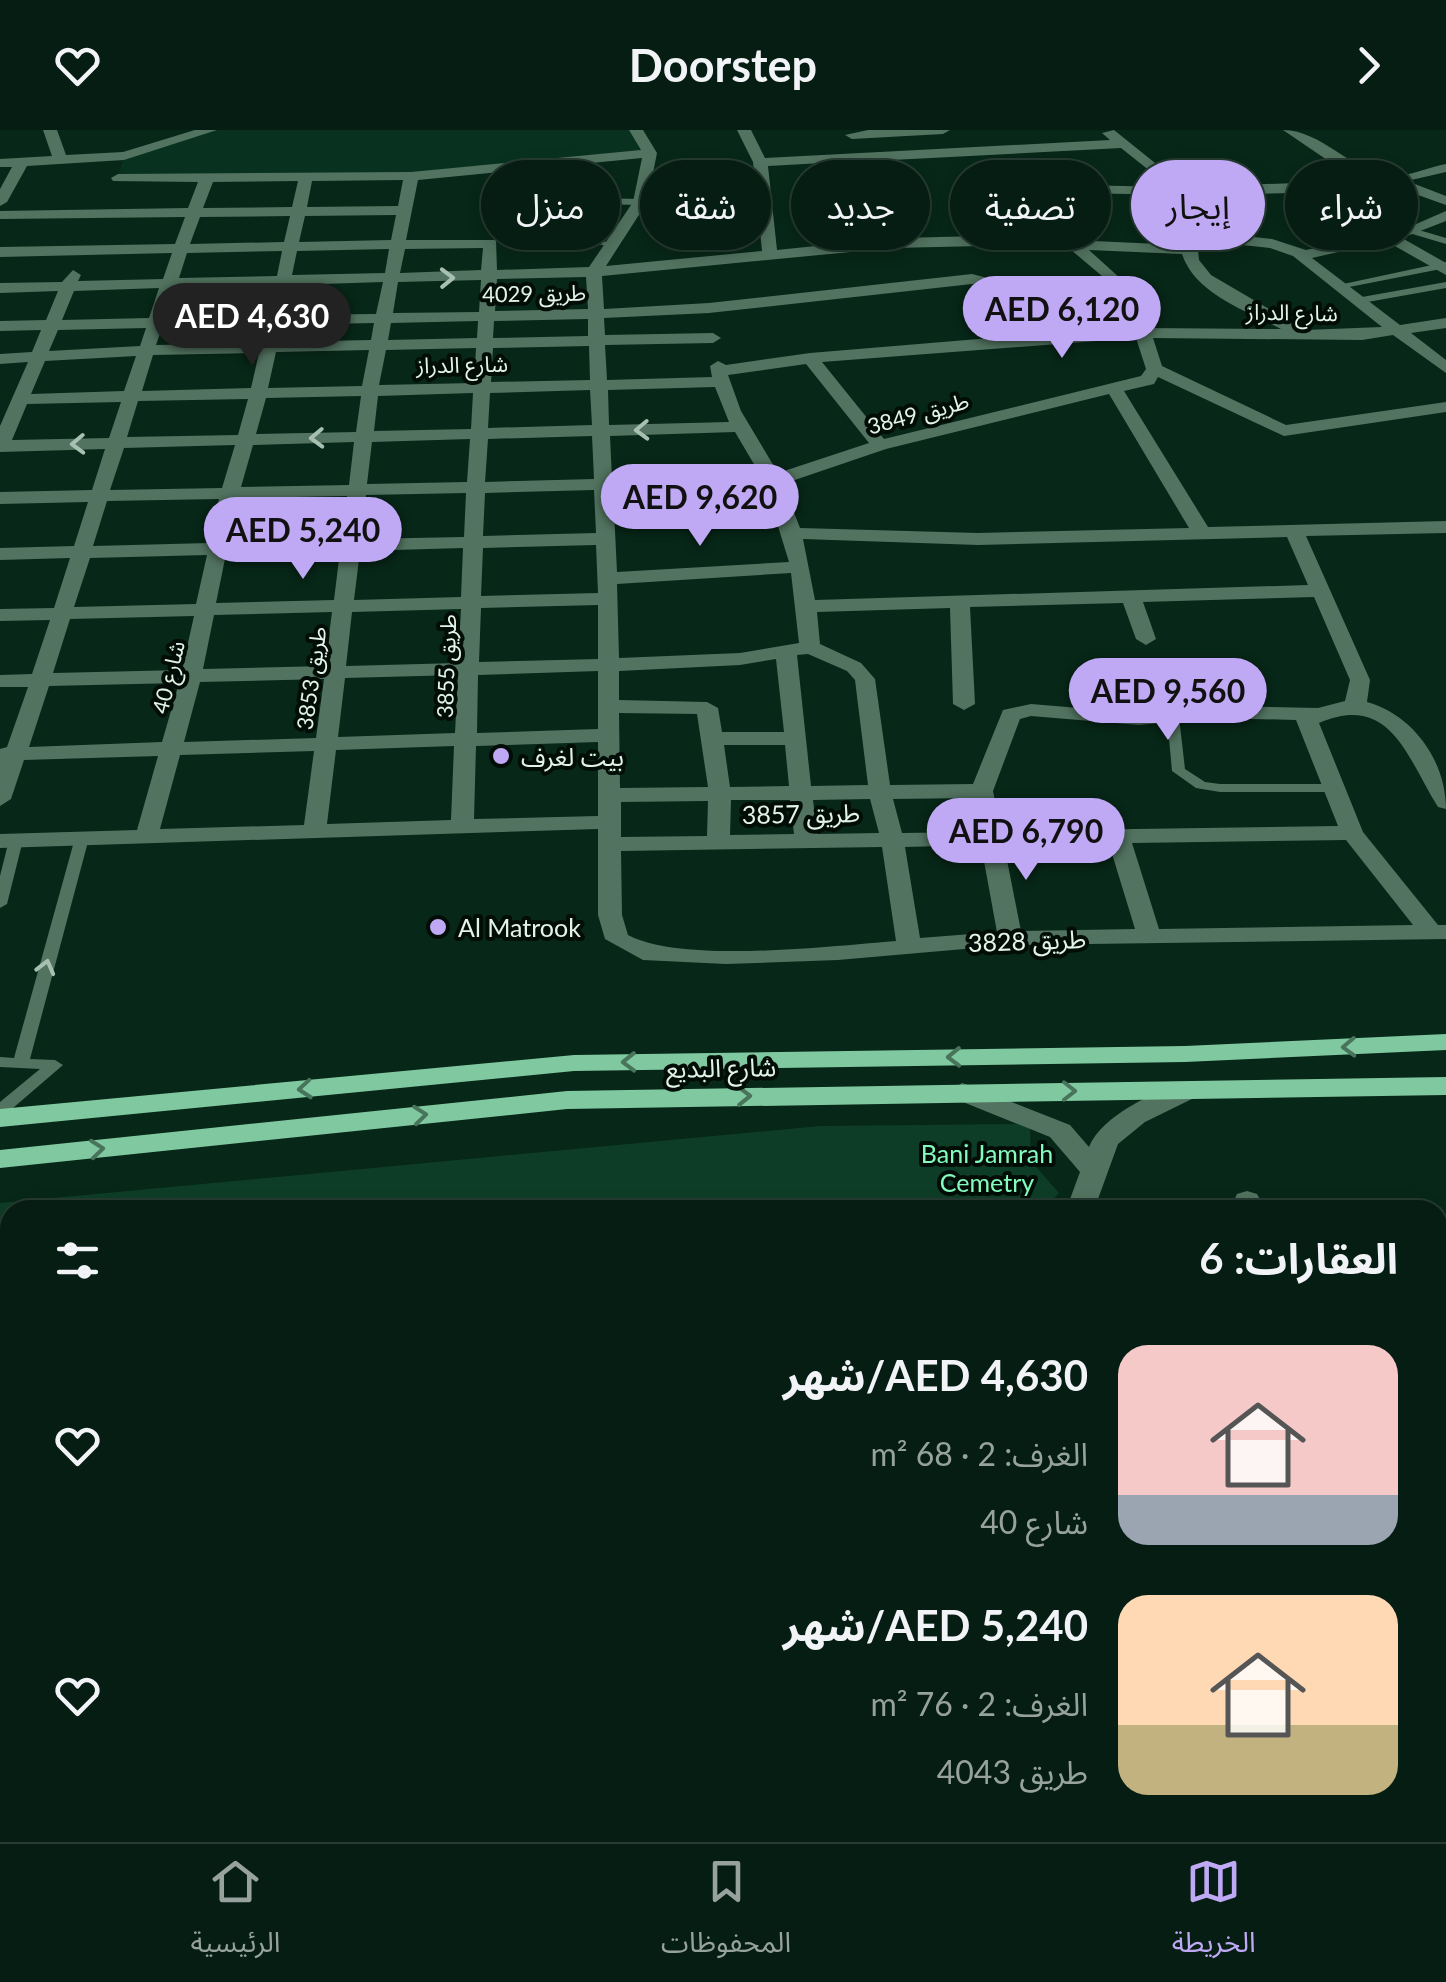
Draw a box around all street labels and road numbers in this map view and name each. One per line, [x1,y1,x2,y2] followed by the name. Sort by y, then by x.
[482,279,586,308] street label: طريق 4029
[1245,298,1338,330] street label: شارع الدراز
[415,350,508,382] street label: شارع الدراز
[864,387,972,440] street label: طريق 3849
[431,614,462,718] street label: طريق 3855
[290,625,333,732] street label: طريق 3853
[146,638,194,717] street label: شارع 40
[742,797,860,831] street label: طريق 3857
[967,923,1087,959] street label: طريق 3828
[666,1051,776,1088] street label: شارع البديع

